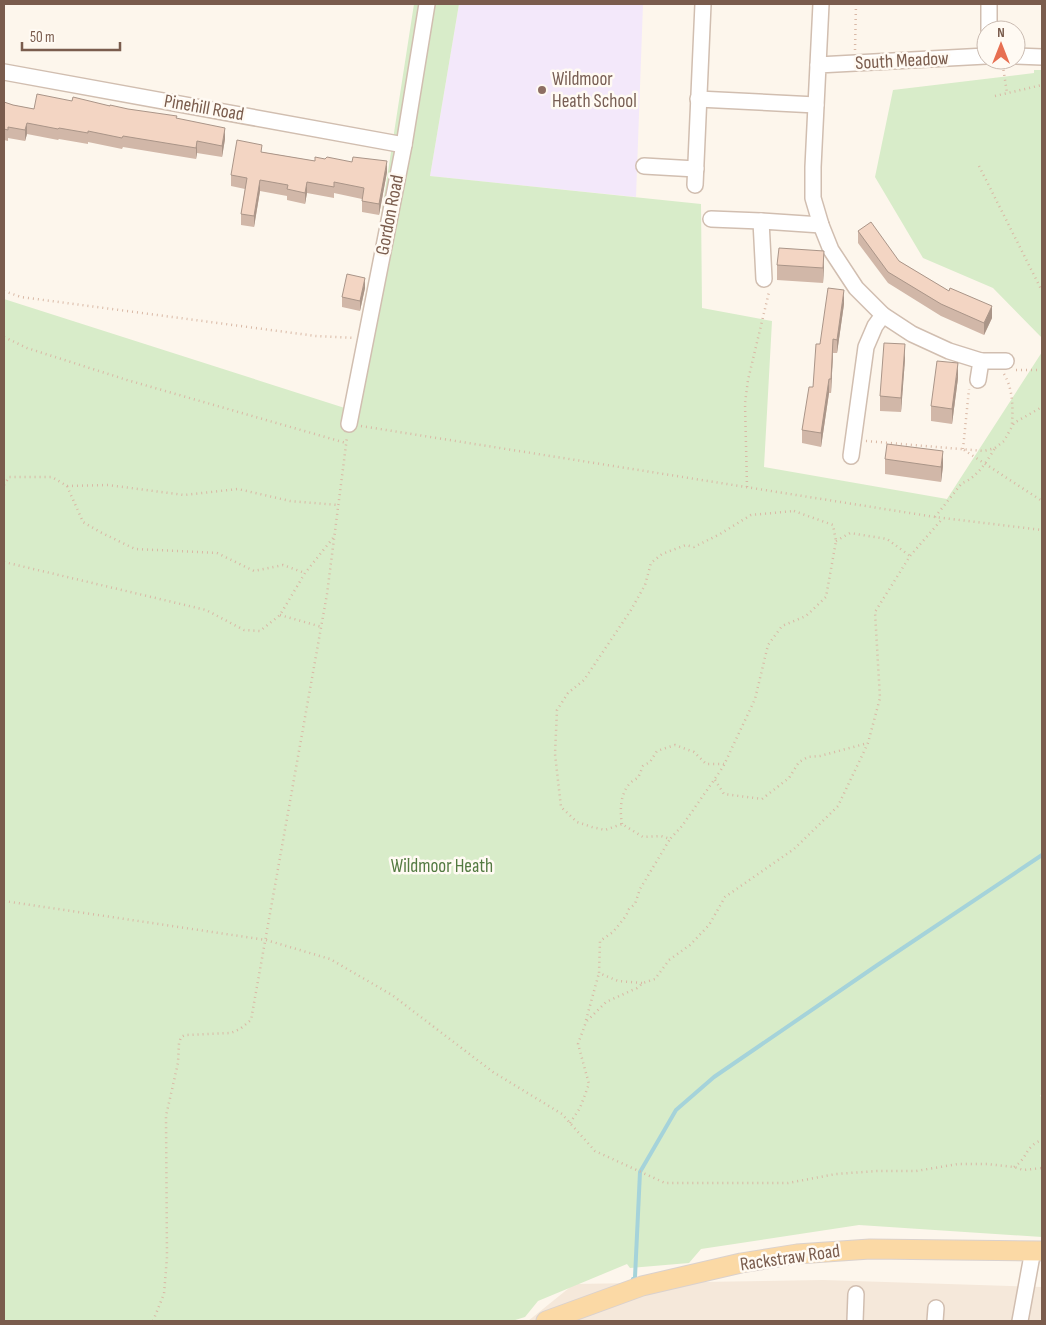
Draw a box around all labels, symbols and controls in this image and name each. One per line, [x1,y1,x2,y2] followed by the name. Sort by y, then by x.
[22,20,120,52] scale bar
[976,20,1026,70] north arrow
[997,24,1005,41] text: N
[30,28,55,47] text: 50 m
[855,47,950,75] street label: South Meadow
[552,68,637,113] place label: Wildmoor Heath School
[536,84,548,96] marker: Wildmoor Heath School
[162,90,246,126] street label: Pinehill Road
[371,173,409,257] street label: Gordon Road
[391,855,493,878] park label: Wildmoor Heath
[739,1240,841,1276] street label: Rackstraw Road

